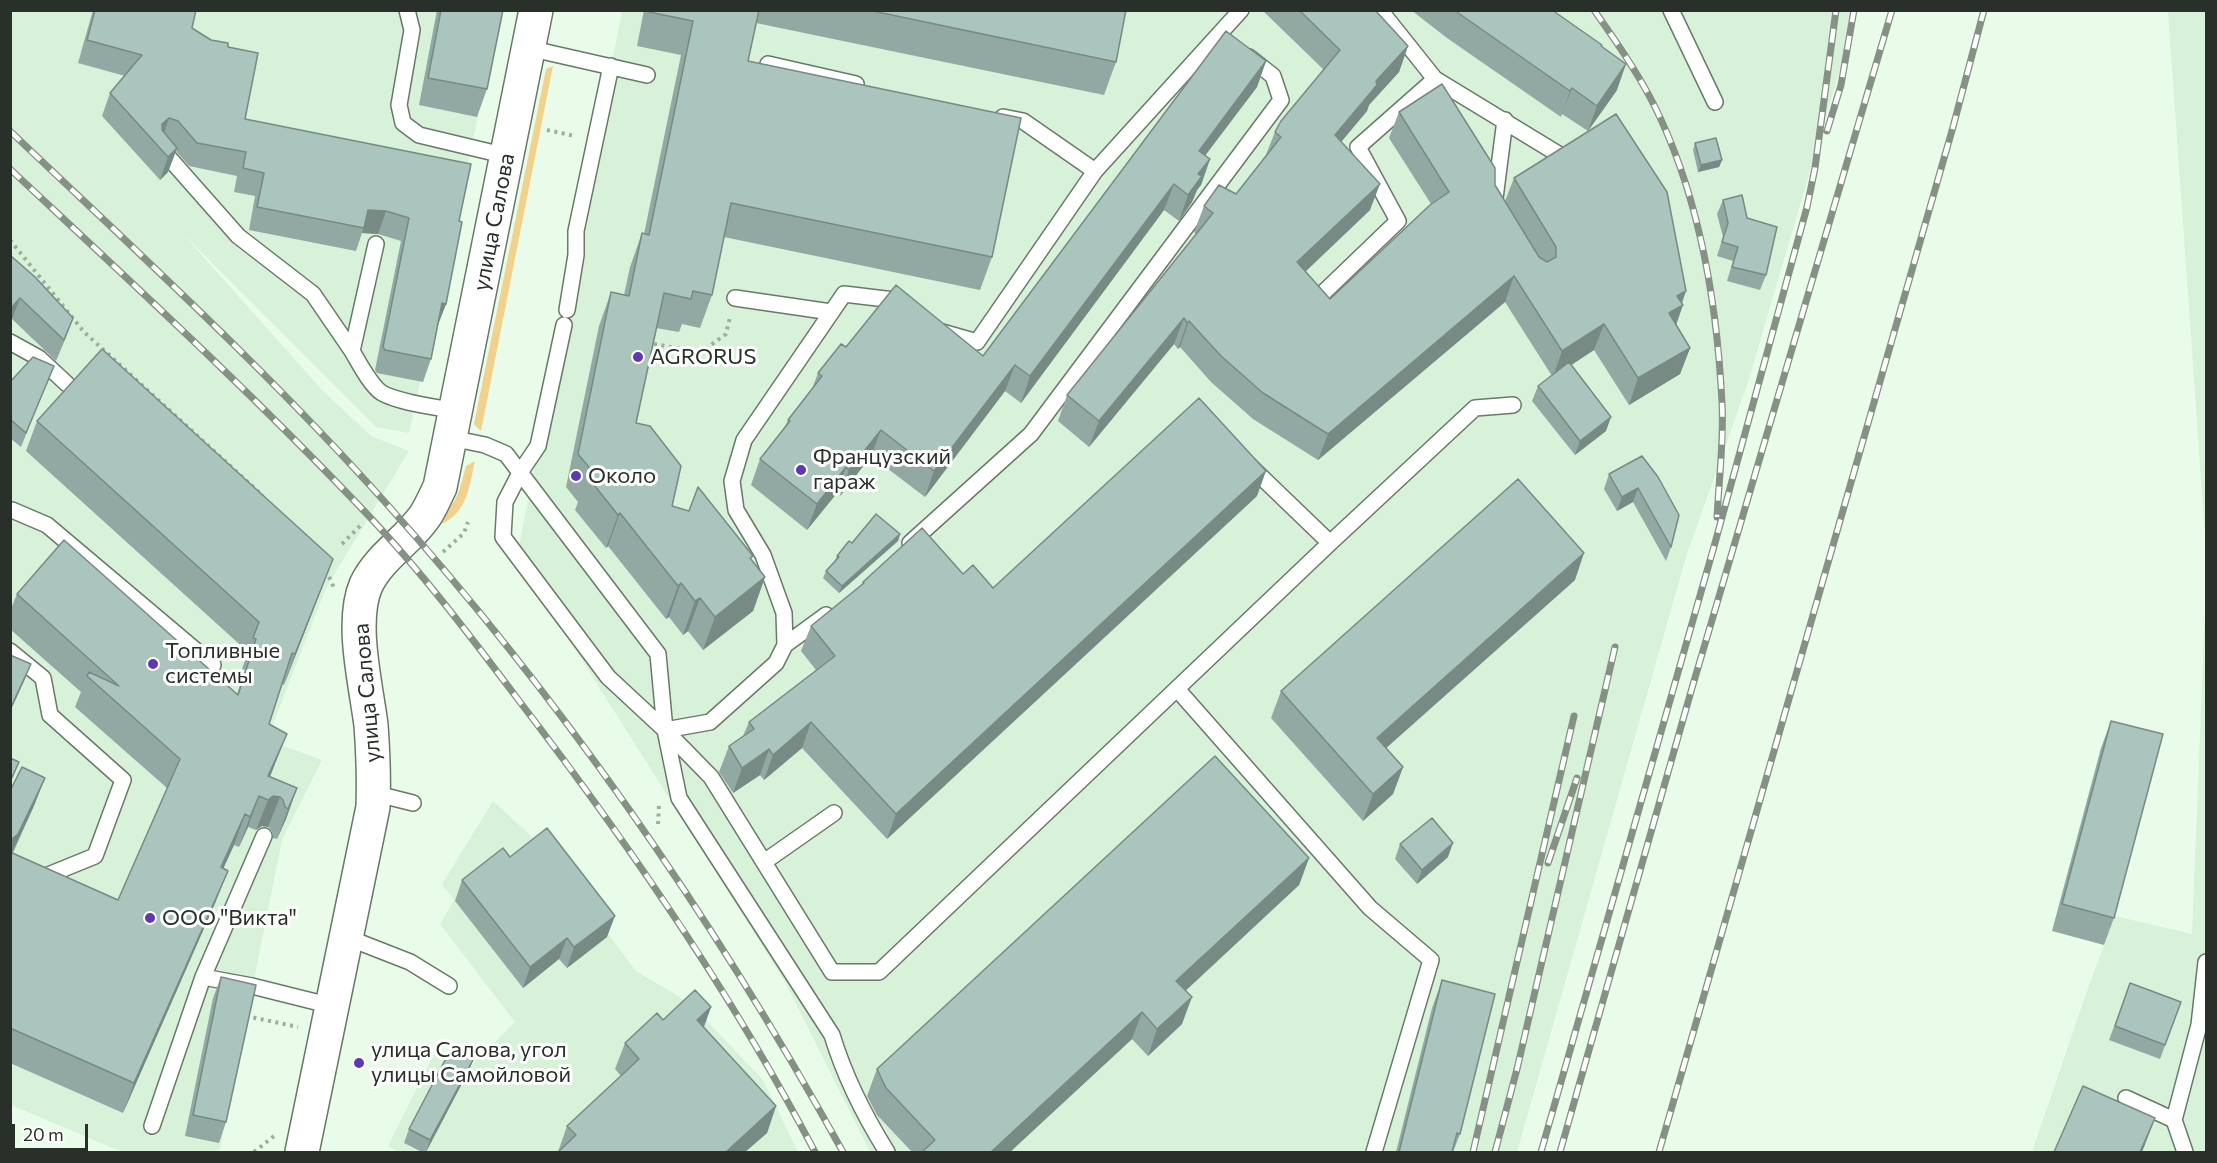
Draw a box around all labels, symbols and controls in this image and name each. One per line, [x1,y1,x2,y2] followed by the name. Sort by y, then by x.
[468,151,520,293] street label: улица Салова
[650,344,756,370] place label: AGRORUS
[631,350,645,364] marker: AGRORUS
[813,444,951,496] place label: Французский гараж
[588,463,656,489] place label: Около
[794,463,808,477] marker: Французский гараж
[569,469,583,483] marker: Около
[348,622,386,764] street label: улица Салова
[165,638,280,690] place label: Топливные системы
[146,657,160,671] marker: Топливные системы
[162,905,297,931] place label: ООО "Викта"
[143,911,157,925] marker: ООО "Викта"
[371,1037,571,1088] place label: улица Салова, угол улицы Самойловой
[352,1056,366,1070] marker: улица Салова, угол улицы Самойловой
[15,1112,92,1150] scale bar
[23,1123,64,1145] text: 20 m

